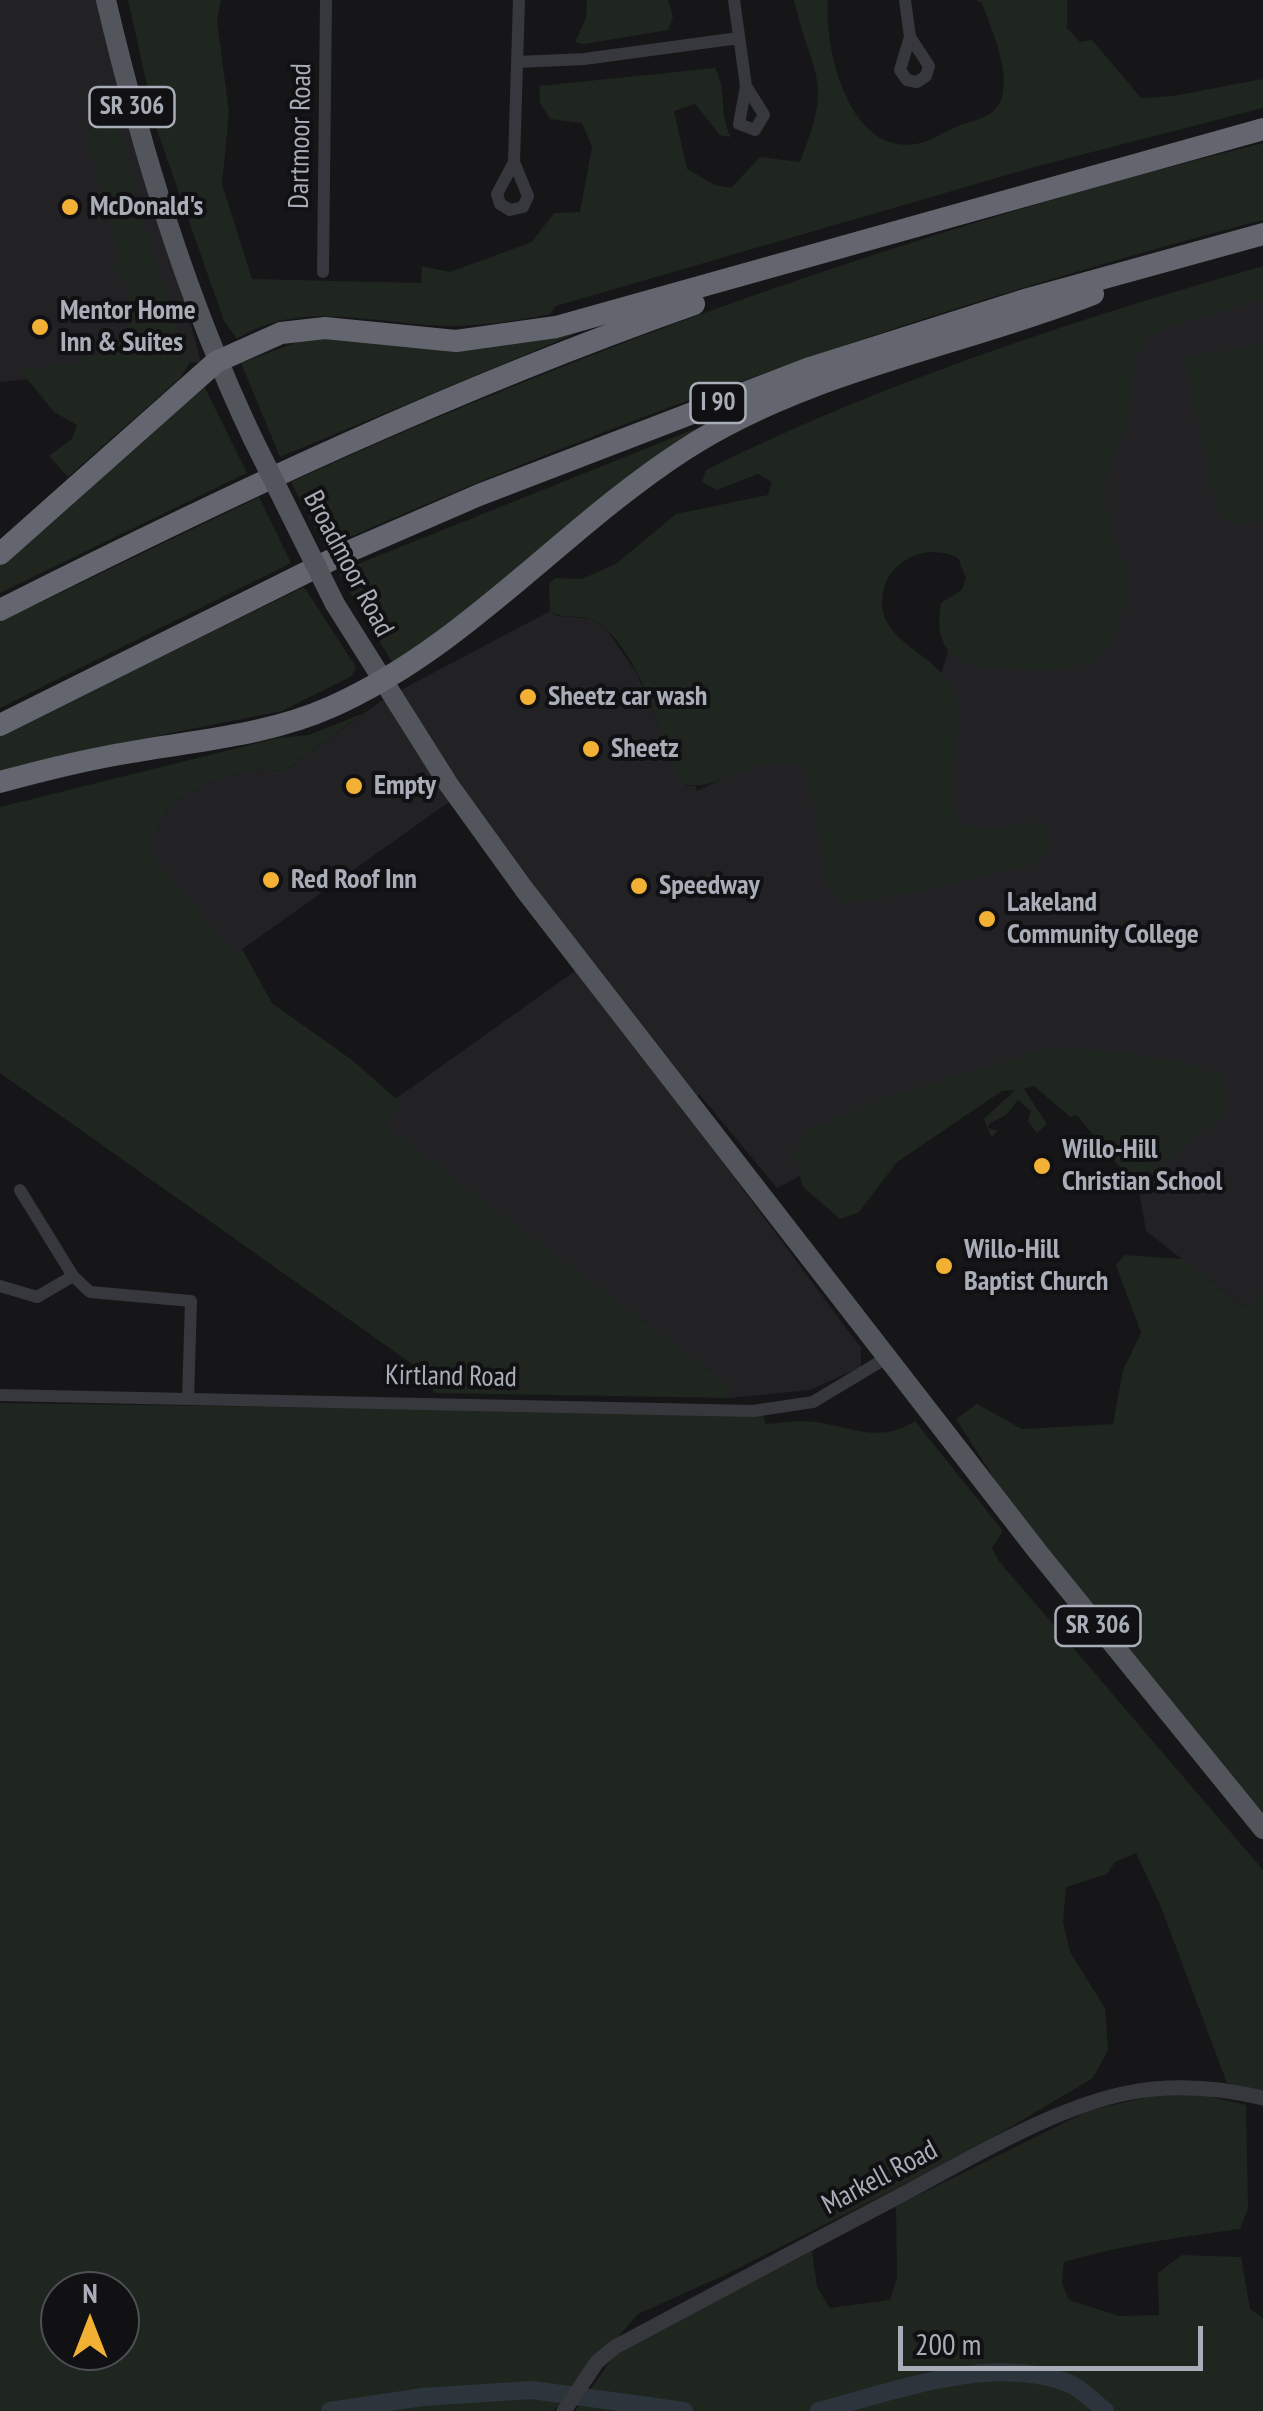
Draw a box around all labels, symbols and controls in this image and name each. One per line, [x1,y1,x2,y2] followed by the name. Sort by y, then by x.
[283,63,319,209] street label: Dartmoor Road
[90,87,174,127] road number: SR 306
[90,190,203,224] place label: McDonald's
[59,196,81,218] marker: McDonald's
[60,294,196,360] place label: Mentor Home Inn & Suites
[29,316,51,338] marker: Mentor Home Inn & Suites
[690,383,746,423] road number: I 90
[296,485,400,643] street label: Broadmoor Road
[548,680,707,714] place label: Sheetz car wash
[517,686,539,708] marker: Sheetz car wash
[611,732,679,766] place label: Sheetz
[580,738,602,760] marker: Sheetz
[374,769,436,803] place label: Empty
[343,775,365,797] marker: Empty
[291,863,417,897] place label: Red Roof Inn
[260,869,282,891] marker: Red Roof Inn
[659,869,760,903] place label: Speedway
[628,875,650,897] marker: Speedway
[1007,886,1199,952] place label: Lakeland Community College
[976,908,998,930] marker: Lakeland Community College
[1062,1133,1222,1199] place label: Willo-Hill Christian School
[1031,1155,1053,1177] marker: Willo-Hill Christian School
[964,1233,1108,1299] place label: Willo-Hill Baptist Church
[933,1255,955,1277] marker: Willo-Hill Baptist Church
[385,1359,517,1395] street label: Kirtland Road
[1056,1606,1140,1646] road number: SR 306
[817,2134,943,2222] street label: Markell Road
[40,2271,140,2371] north arrow
[82,2274,98,2311] text: N
[903,2306,1208,2368] scale bar
[915,2324,981,2363] text: 200 m

